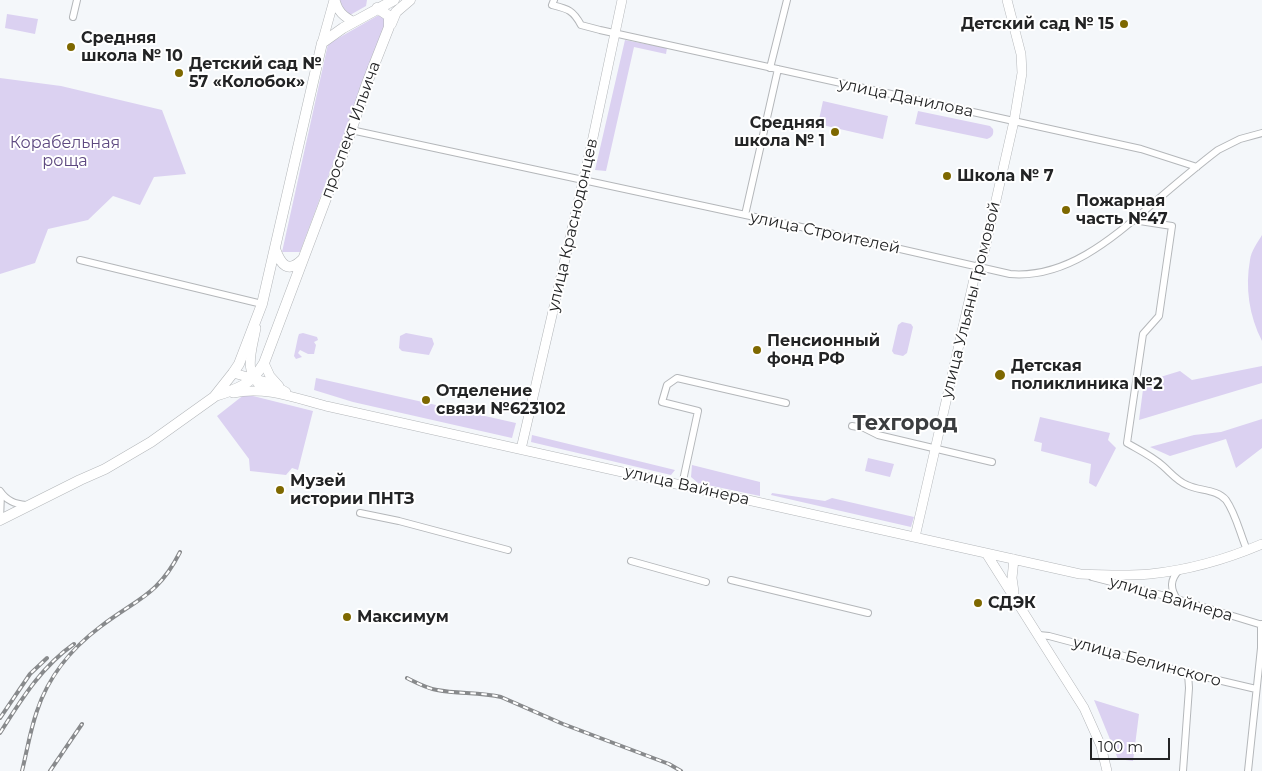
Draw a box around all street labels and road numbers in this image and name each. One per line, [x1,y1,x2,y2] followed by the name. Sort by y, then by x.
[317,59,385,201] street label: проспект Ильича
[837,74,975,122] street label: улица Данилова
[544,136,602,314] street label: улица Краснодонцев
[937,200,1005,400] street label: улица Ульяны Громовой
[748,208,902,258] street label: улица Строителей
[623,462,751,510] street label: улица Вайнера
[1107,572,1235,626] street label: улица Вайнера
[1071,633,1223,691] street label: улица Белинского

